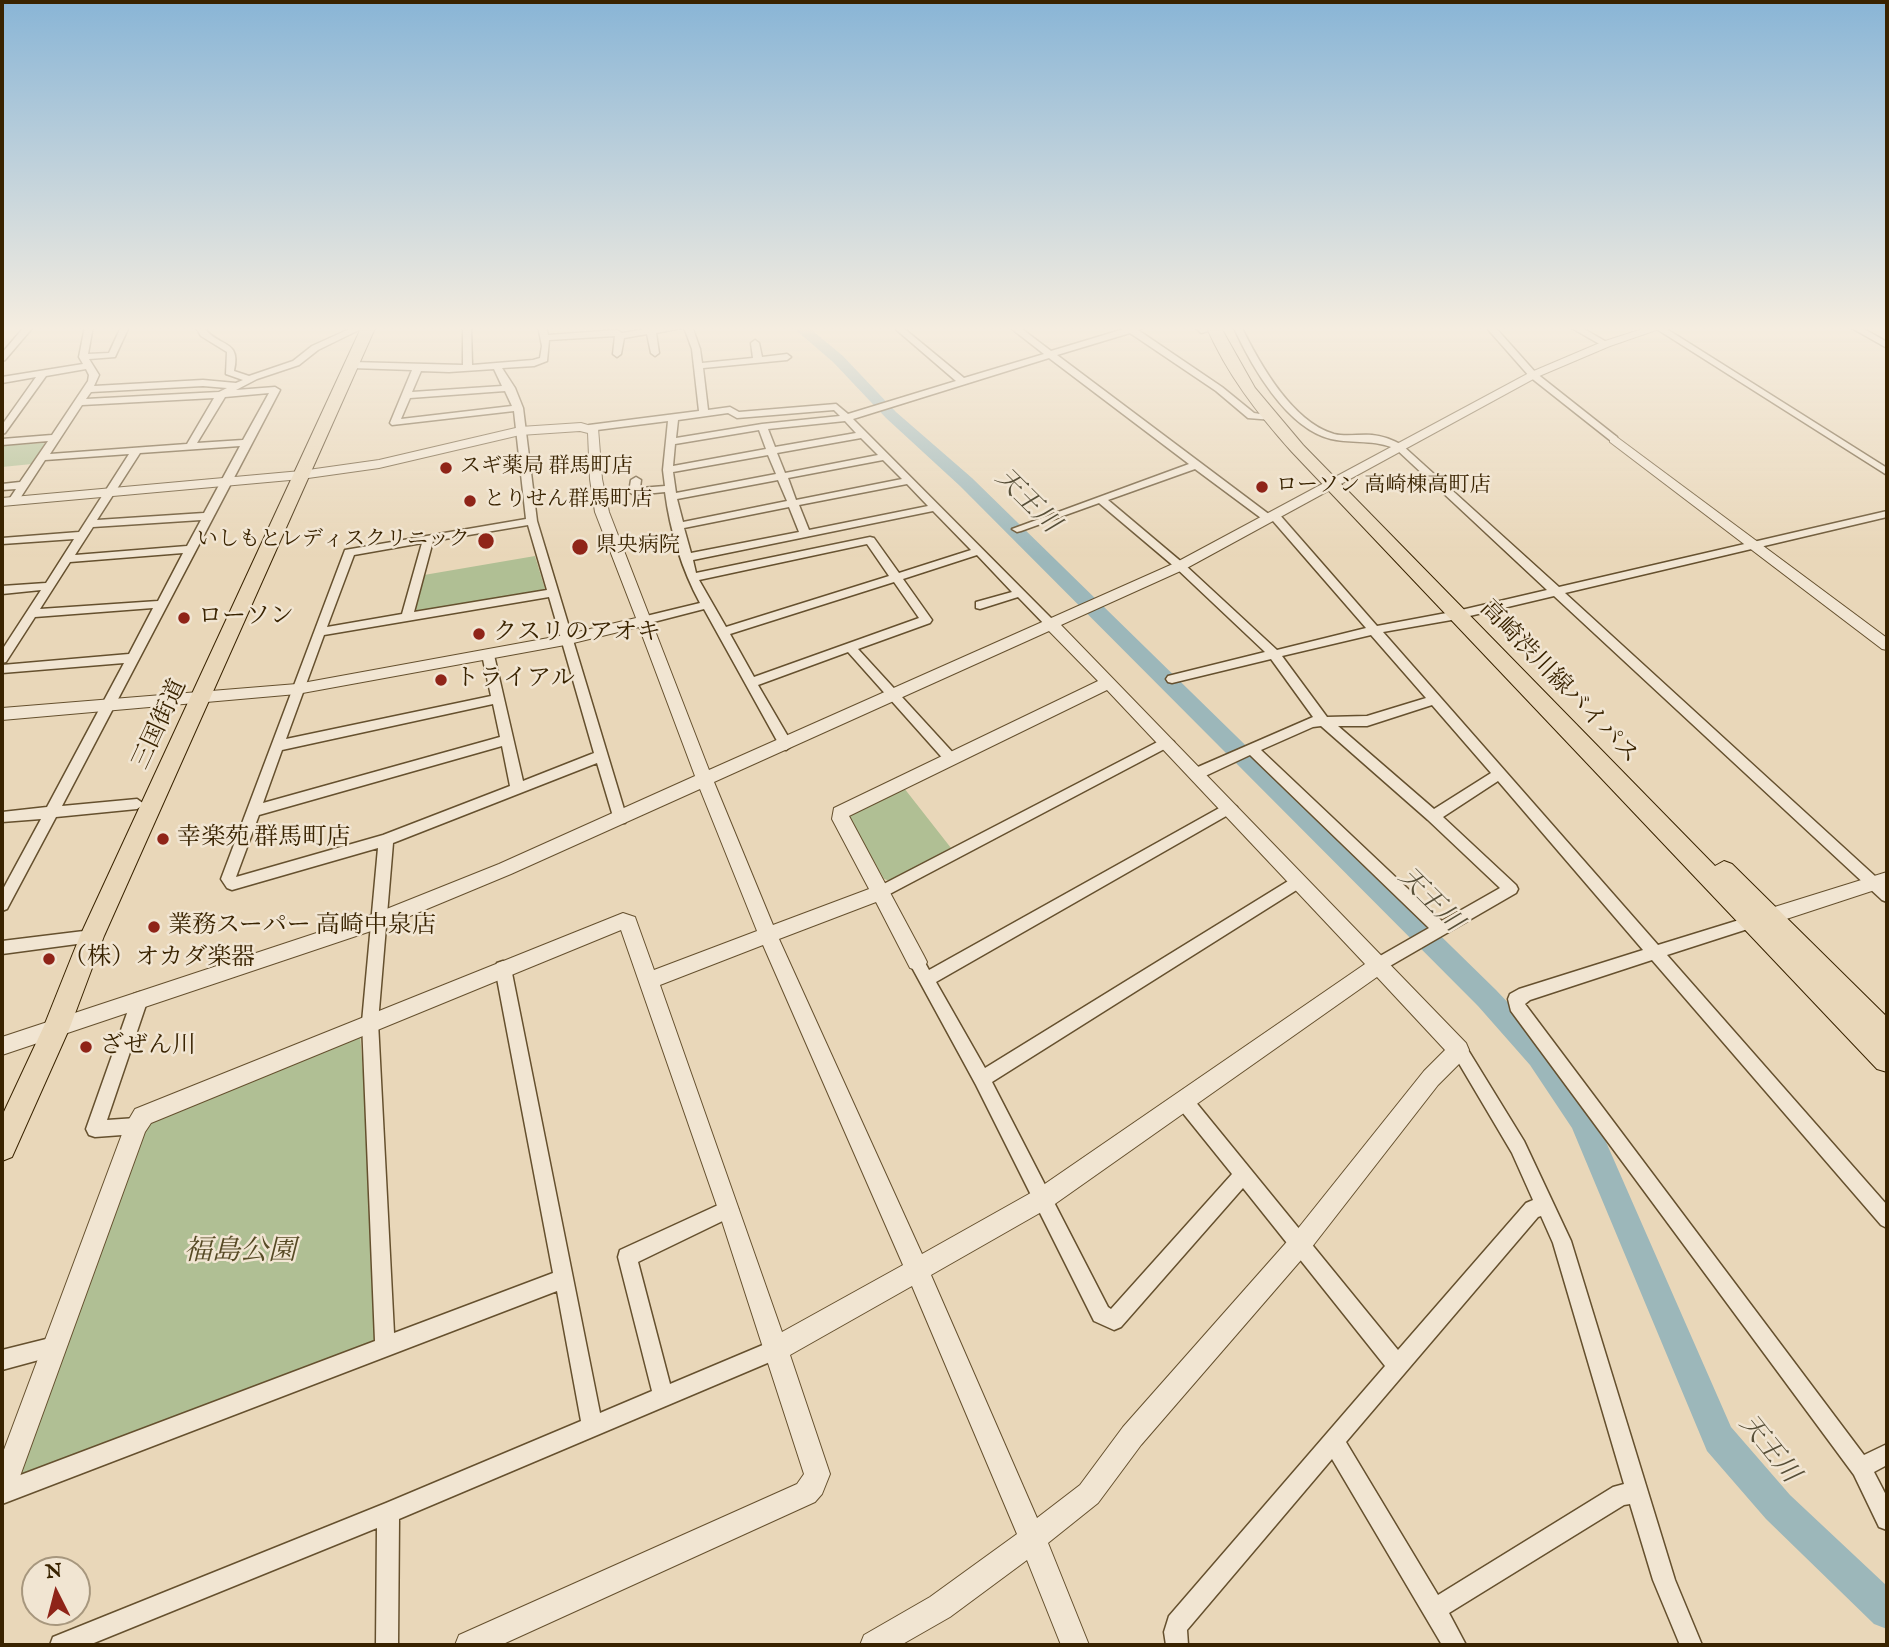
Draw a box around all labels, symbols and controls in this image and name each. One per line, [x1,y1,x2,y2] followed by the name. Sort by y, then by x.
[460,455,633,481] place label: スギ薬局 群馬町店
[438,460,454,476] marker: スギ薬局 群馬町店
[987,463,1065,541] water label: 天王川
[1276,474,1491,500] place label: ローソン 高崎棟高町店
[1254,479,1270,495] marker: ローソン 高崎棟高町店
[484,488,652,514] place label: とりせん群馬町店
[462,493,478,509] marker: とりせん群馬町店
[197,528,470,554] place label: いしもとレディスクリニック
[476,531,496,551] marker: いしもとレディスクリニック
[596,534,680,560] place label: 県央病院
[570,537,590,557] marker: 県央病院
[1473,595,1643,771] street label: 高崎渋川線バイパス
[198,604,294,632] place label: ローソン
[176,610,192,626] marker: ローソン
[493,620,661,648] place label: クスリのアオキ
[471,626,487,642] marker: クスリのアオキ
[455,666,575,694] place label: トライアル
[433,672,449,688] marker: トライアル
[128,675,194,775] street label: 三国街道
[177,825,350,853] place label: 幸楽苑 群馬町店
[155,831,171,847] marker: 幸楽苑 群馬町店
[1390,862,1468,940] water label: 天王川
[168,913,436,941] place label: 業務スーパー 高崎中泉店
[146,919,162,935] marker: 業務スーパー 高崎中泉店
[63,945,255,973] place label: （株）オカダ楽器
[41,951,57,967] marker: （株）オカダ楽器
[100,1033,196,1061] place label: ざぜん川
[78,1039,94,1055] marker: ざぜん川
[184,1236,296,1270] park label: 福島公園
[1731,1410,1805,1490] water label: 天王川
[21,1556,91,1626] north arrow
[45,1559,63,1585] text: N

